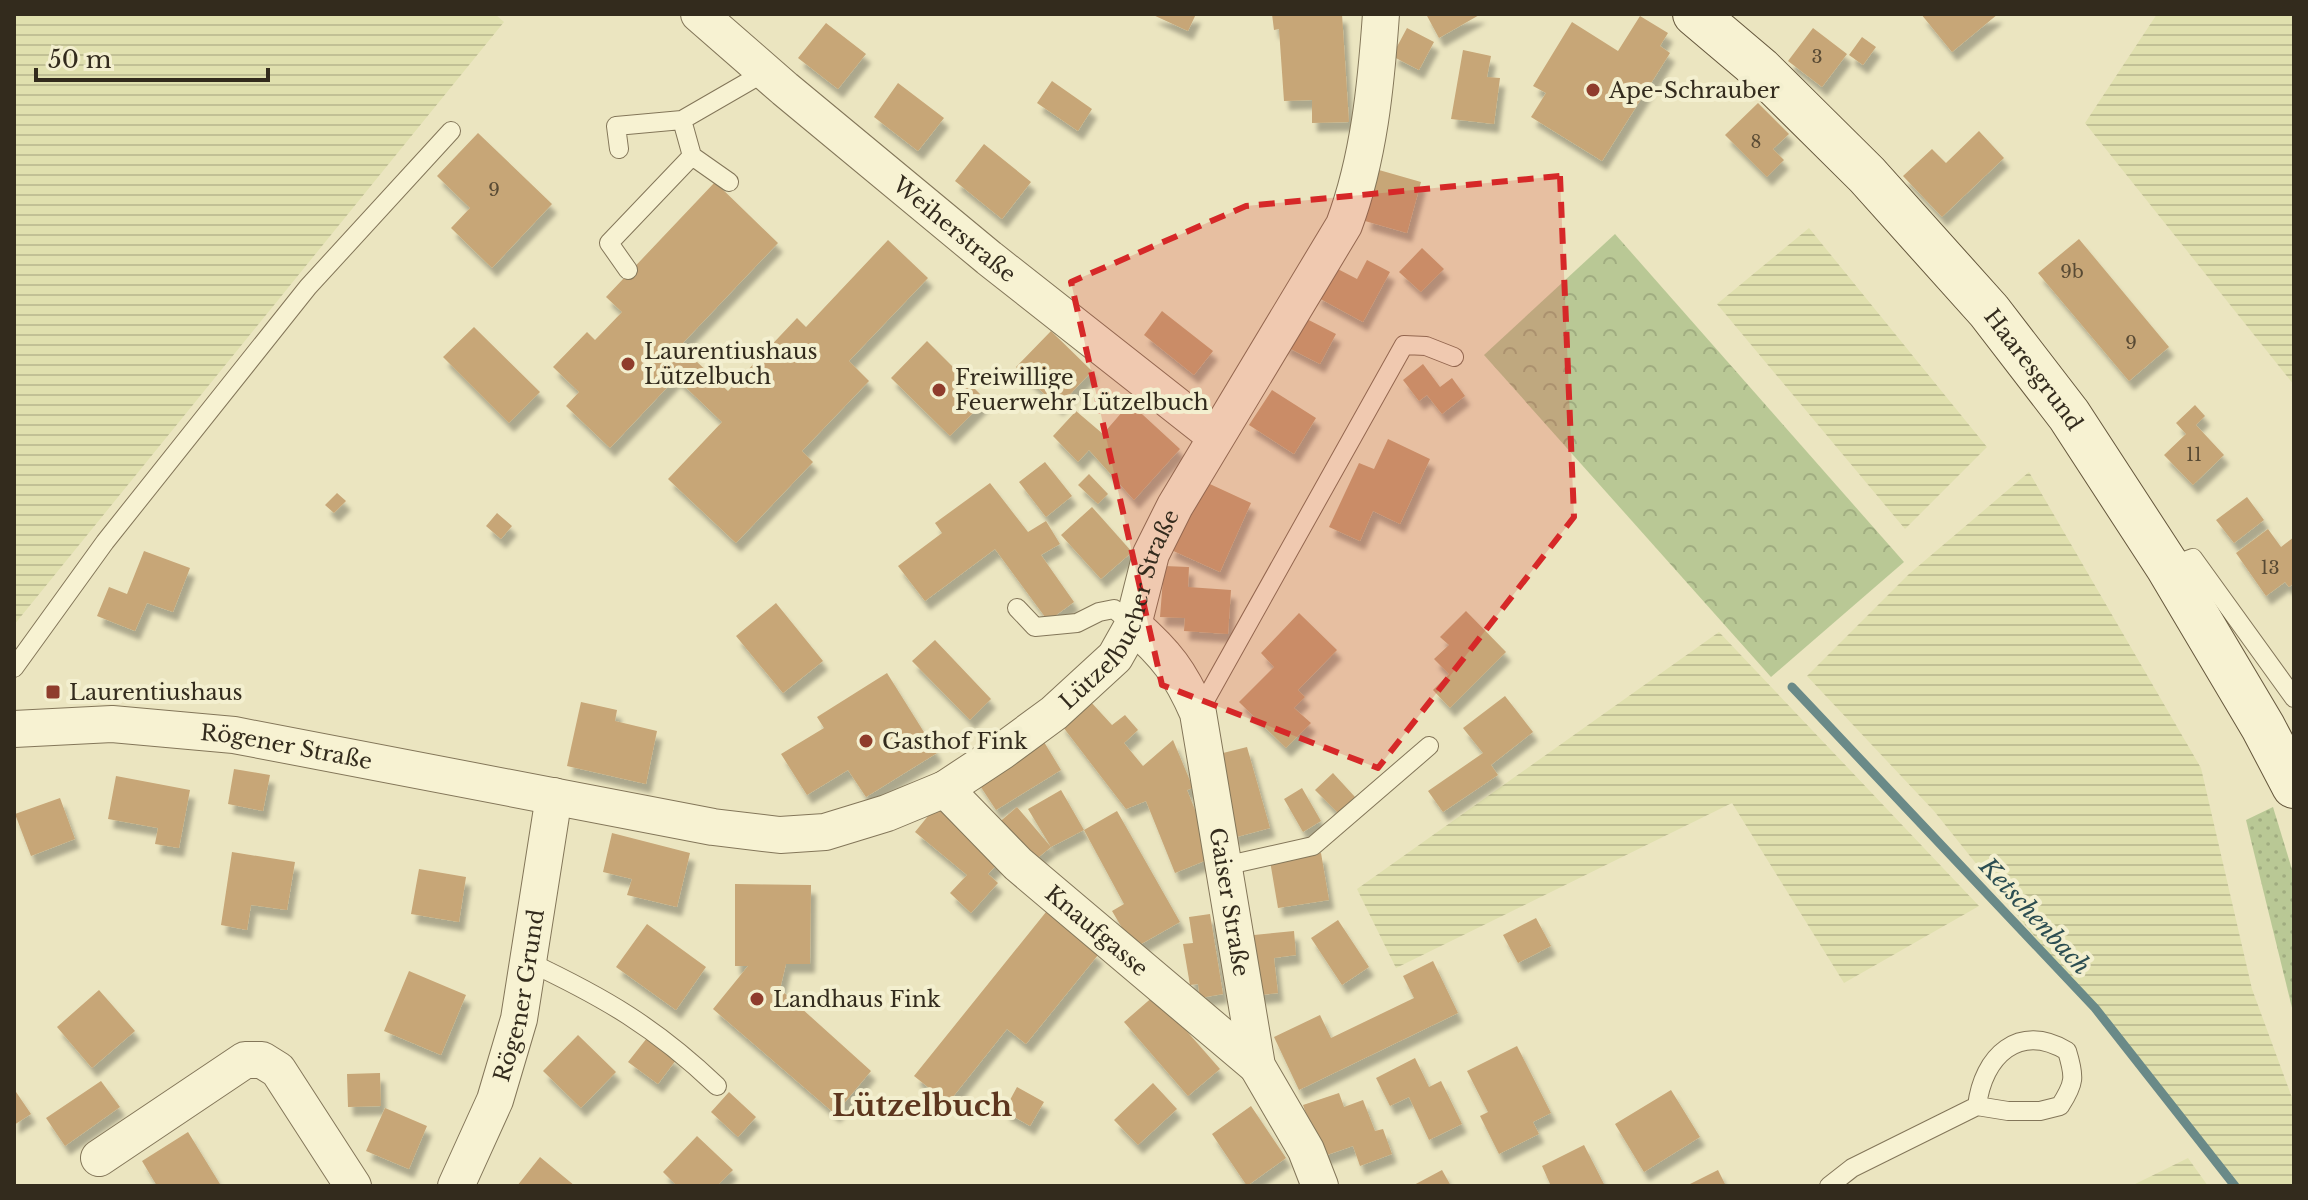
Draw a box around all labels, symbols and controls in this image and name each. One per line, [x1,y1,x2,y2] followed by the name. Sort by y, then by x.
[36,32,268,82] scale bar
[48,45,112,74] text: 50 m
[1811,46,1823,68] house number: 3
[1608,77,1780,104] place label: Ape-Schrauber
[1584,81,1602,99] marker: Ape-Schrauber
[1751,131,1761,153] house number: 8
[887,170,1021,288] street label: Weiherstraße
[488,179,500,201] house number: 9
[2060,261,2084,283] house number: 9b
[1979,303,2089,435] street label: Haaresgrund
[2125,332,2137,354] house number: 9
[644,338,818,390] place label: Laurentiushaus Lützelbuch
[619,355,637,373] marker: Laurentiushaus Lützelbuch
[955,364,1209,416] place label: Freiwillige Feuerwehr Lützelbuch
[930,381,948,399] marker: Freiwillige Feuerwehr Lützelbuch
[2186,444,2202,466] house number: 11
[1054,505,1185,715] street label: Lützelbucher Straße
[2260,557,2280,579] house number: 13
[69,679,243,706] place label: Laurentiushaus
[44,683,62,701] marker: Laurentiushaus
[199,719,374,775] street label: Rögener Straße
[882,728,1028,755] place label: Gasthof Fink
[857,732,875,750] marker: Gasthof Fink
[1204,825,1255,978] street label: Gaiser Straße
[1973,851,2096,980] water label: Ketschenbach
[1040,880,1154,982] street label: Knaufgasse
[488,907,550,1085] street label: Rögener Grund
[773,986,941,1013] place label: Landhaus Fink
[748,990,766,1008] marker: Landhaus Fink
[832,1087,1013,1124] district label: Lützelbuch

